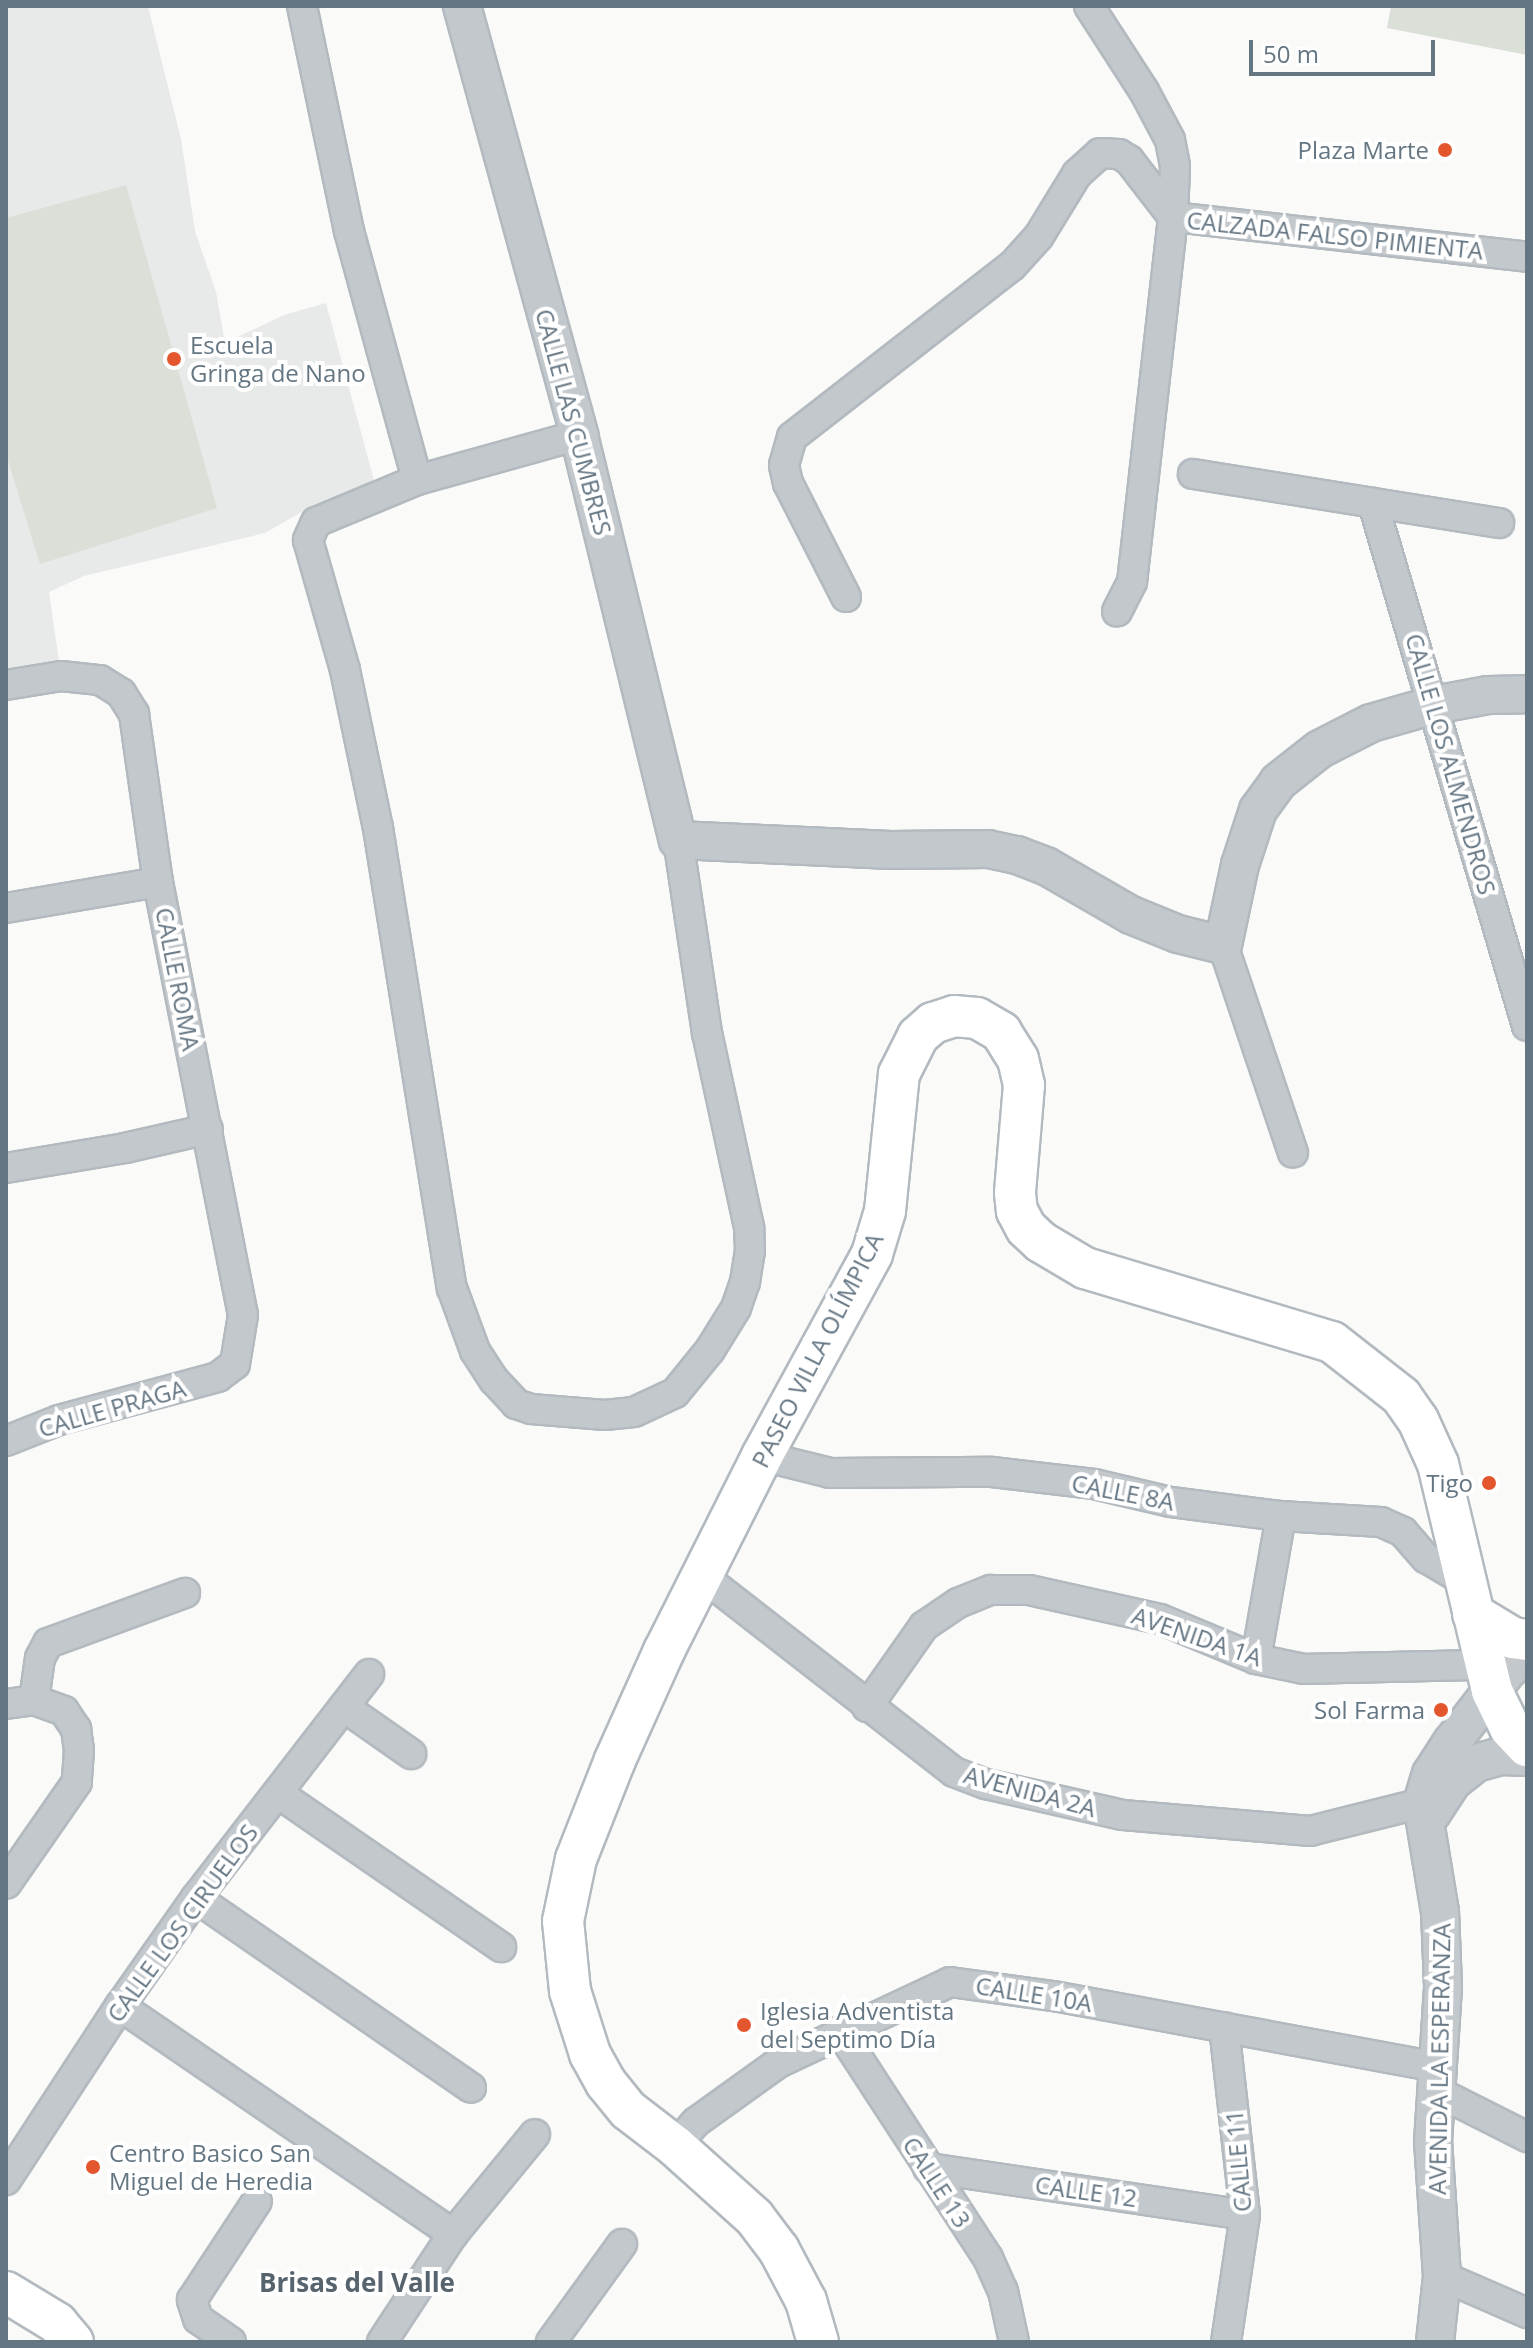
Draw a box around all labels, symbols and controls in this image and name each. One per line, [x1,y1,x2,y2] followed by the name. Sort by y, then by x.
[1253,24,1439,74] scale bar
[1263,37,1319,70] text: 50 m
[1298,136,1429,164] place label: Plaza Marte
[1436,141,1454,159] marker: Plaza Marte
[1185,205,1485,265] street label: CALZADA FALSO PIMIENTA
[530,306,618,538] street label: CALLE LAS CUMBRES
[190,331,366,387] place label: Escuela Gringa de Nano
[165,350,183,368] marker: Escuela Gringa de Nano
[1400,630,1502,898] street label: CALLE LOS ALMENDROS
[150,905,206,1053] street label: CALLE ROMA
[745,1228,889,1472] street label: PASEO VILLA OLÍMPICA
[35,1373,189,1443] street label: CALLE PRAGA
[1069,1468,1177,1516] street label: CALLE 8A
[1426,1469,1473,1497] place label: Tigo
[1480,1474,1498,1492] marker: Tigo
[1128,1600,1266,1672] street label: AVENIDA 1A
[1314,1696,1425,1724] place label: Sol Farma
[1432,1701,1450,1719] marker: Sol Farma
[961,1760,1099,1822] street label: AVENIDA 2A
[101,1819,263,2027] street label: CALLE LOS CIRUELOS
[1422,1923,1456,2195] street label: AVENIDA LA ESPERANZA
[974,1971,1094,2017] street label: CALLE 10A
[760,1997,954,2053] place label: Iglesia Adventista del Septimo Día
[735,2016,753,2034] marker: Iglesia Adventista del Septimo Día
[1219,2109,1257,2213] street label: CALLE 11
[897,2131,977,2233] street label: CALLE 13
[109,2139,313,2195] place label: Centro Basico San Miguel de Heredia
[84,2158,102,2176] marker: Centro Basico San Miguel de Heredia
[1033,2170,1139,2212] street label: CALLE 12
[259,2267,455,2299] district label: Brisas del Valle

